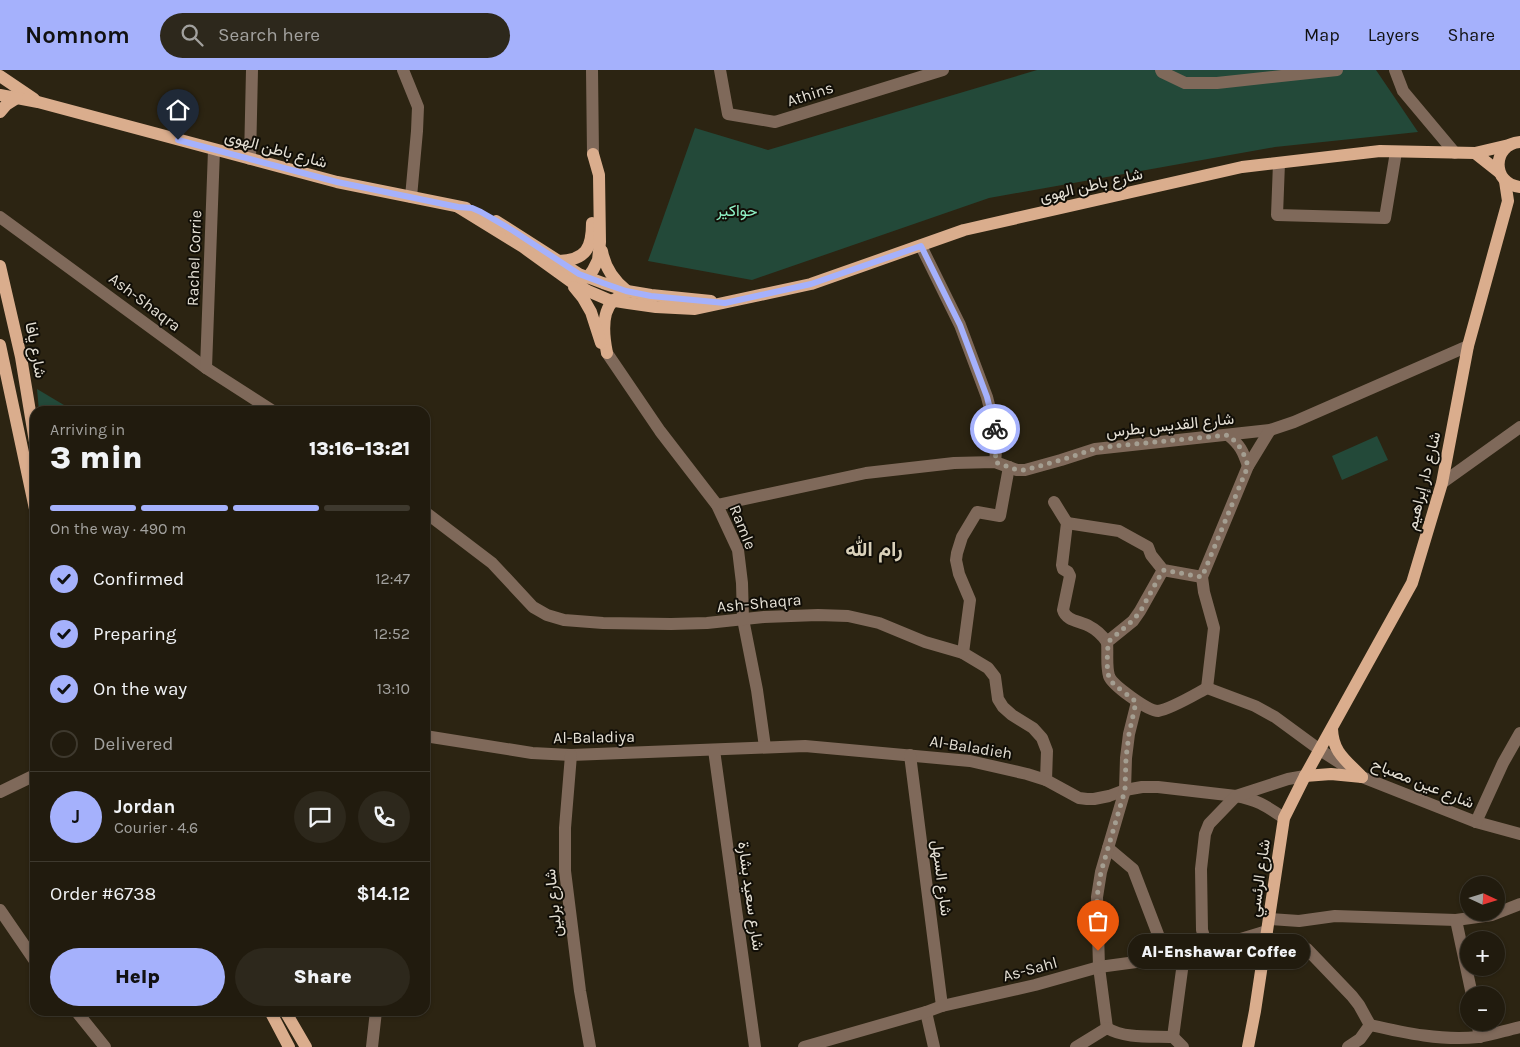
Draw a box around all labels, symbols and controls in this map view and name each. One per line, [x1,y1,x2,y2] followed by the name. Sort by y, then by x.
[160,13,510,58] search box
[25,21,130,49] text: Nomnom
[178,21,206,49] icon: search
[218,24,320,46] text: Search here
[1304,24,1340,46] text: Map
[1368,24,1420,46] text: Layers
[1448,24,1495,46] text: Share
[784,78,836,110] street label: Athins
[157,89,199,140] pin
[164,96,192,124] icon: home
[222,126,329,174] street label: شارع باطن الهوى
[1038,164,1145,208] street label: شارع باطن الهوى
[715,201,758,221] park label: حواكير
[183,210,205,306] street label: Rachel Corrie
[105,269,185,335] street label: Ash-Shaqra
[19,320,51,380] street label: شارع يافا
[970,404,1020,454] courier
[1105,409,1235,443] street label: شارع القديس بطرس
[981,415,1009,443] icon: bike
[50,420,125,439] text: Arriving in
[1402,430,1446,533] street label: شارع دار إبراهيم
[309,438,410,460] text: 13:16–13:21
[50,439,143,476] text: 3 min
[726,502,760,552] street label: Ramle
[50,519,186,538] text: On the way · 490 m
[845,536,903,563] district label: رام الله
[50,565,78,593] icon: check
[93,568,184,590] text: Confirmed
[375,569,410,588] text: 12:47
[716,590,802,616] street label: Ash-Shaqra
[50,620,78,648] icon: check
[93,623,176,645] text: Preparing
[373,624,410,643] text: 12:52
[50,675,78,703] icon: check
[93,678,187,700] text: On the way
[377,679,410,698] text: 13:10
[553,727,635,747] street label: Al-Baladiya
[928,731,1014,763] street label: Al-Baladieh
[93,733,173,755] text: Delivered
[1368,754,1477,814] street label: شارع عين مصباح
[294,791,346,843] button: chat
[358,791,410,843] button: phone
[114,796,175,818] text: Jordan
[72,806,80,828] text: J
[114,818,198,837] text: Courier · 4.6
[1244,838,1278,919] street label: شارع الرئسي
[926,839,956,917] street label: شارع السهل
[732,840,768,952] street label: شارع سعيد بشارة
[540,868,568,938] street label: شارع برلين
[1460,876,1505,921] north arrow
[1460,876,1505,1031] map controls
[50,883,156,905] text: Order #6738
[356,883,410,905] text: $14.12
[1077,900,1119,951] pin
[1084,907,1112,935] icon: bag
[1460,931,1505,976] button: +
[1128,934,1310,968] callout: Al-Enshawar Coffee
[1141,942,1297,961] text: Al-Enshawar Coffee
[50,948,225,1006] button: Help
[235,948,410,1006] button: Share
[1001,953,1059,985] street label: As-Sahl
[1460,986,1505,1031] button: −

